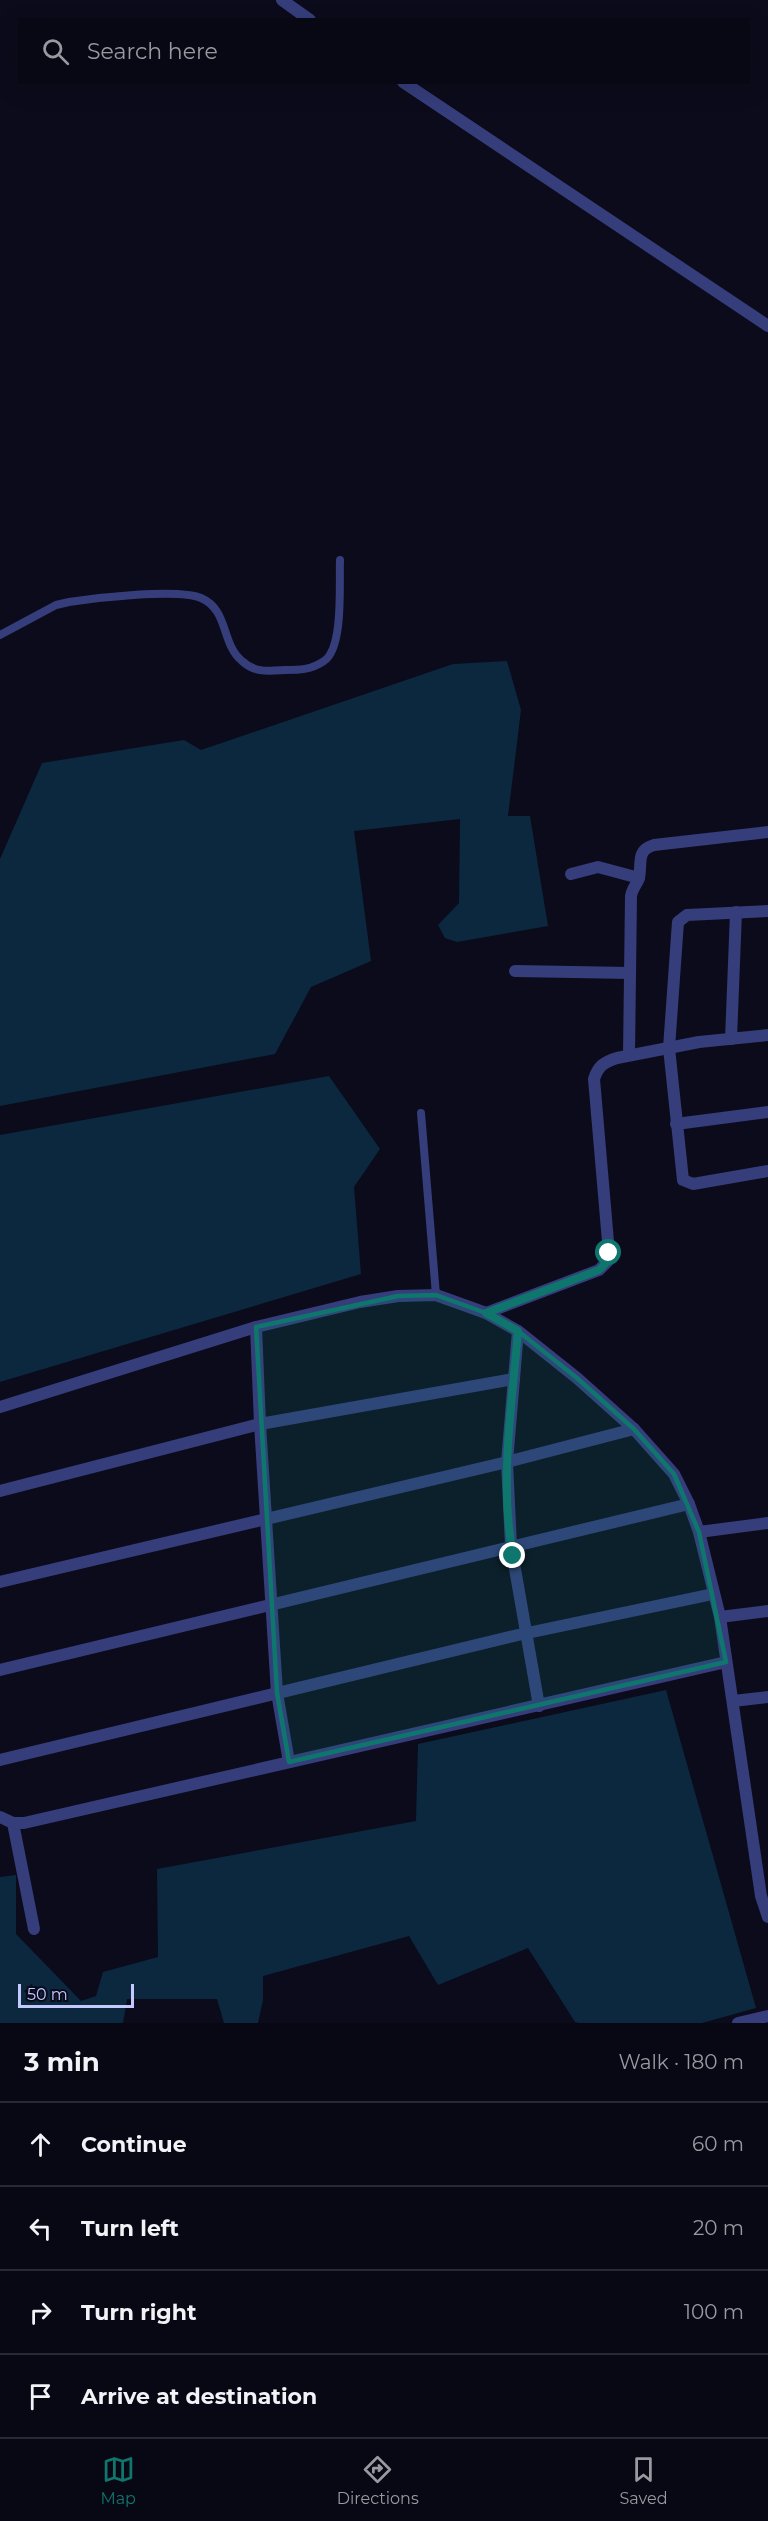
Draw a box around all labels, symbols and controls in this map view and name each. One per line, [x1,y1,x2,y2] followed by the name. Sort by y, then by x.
[18,18,750,84] search box
[39,35,72,68] icon: search
[87,38,218,65] text: Search here
[595,1239,621,1265] route start
[499,1542,525,1568] route end
[18,1981,134,2008] scale bar
[27,1985,68,2004] text: 50 m
[24,2046,100,2078] text: 3 min
[619,2050,744,2074] text: Walk · 180 m
[24,2128,57,2161] icon: ahead
[81,2131,187,2158] text: Continue
[692,2132,744,2156] text: 60 m
[24,2212,57,2245] icon: left
[81,2215,179,2242] text: Turn left
[693,2216,744,2240] text: 20 m
[24,2296,57,2329] icon: right
[81,2299,196,2326] text: Turn right
[684,2300,744,2324] text: 100 m
[24,2380,57,2413] icon: arrive
[81,2383,317,2410] text: Arrive at destination
[100,2453,136,2508] tab: Map
[337,2453,419,2508] tab: Directions
[620,2453,668,2508] tab: Saved

